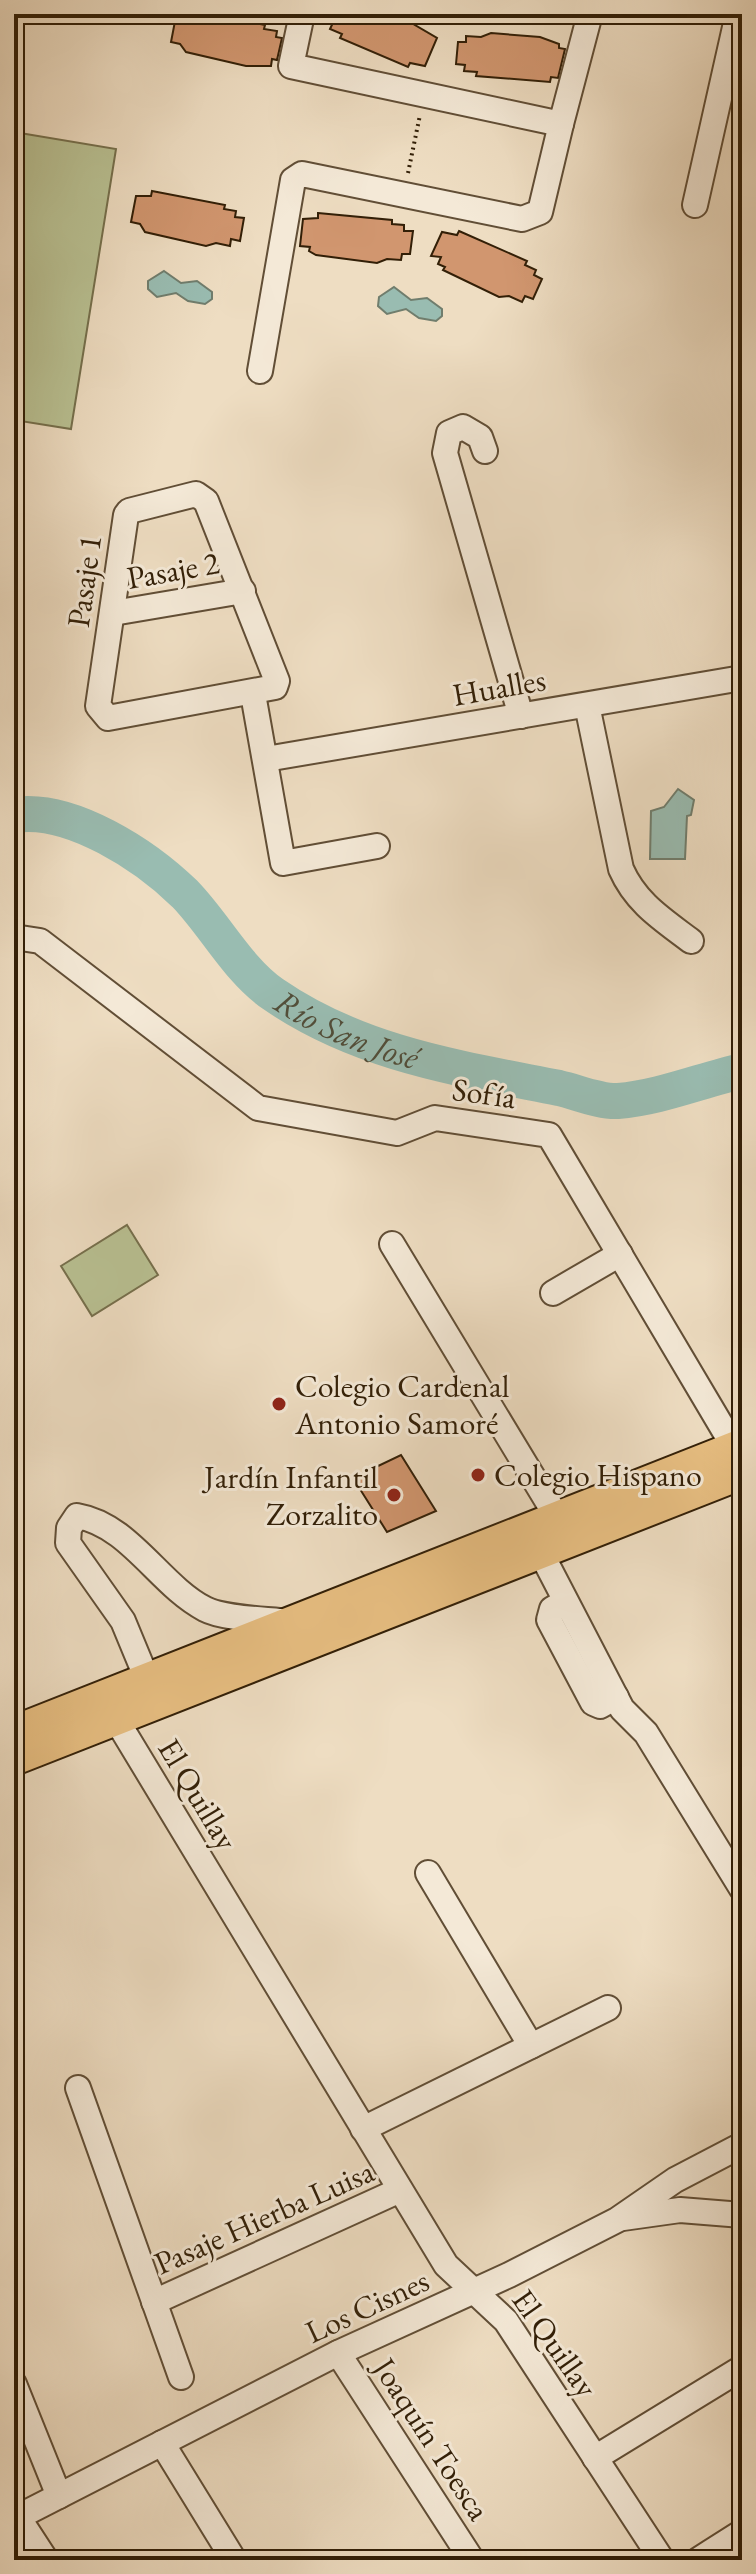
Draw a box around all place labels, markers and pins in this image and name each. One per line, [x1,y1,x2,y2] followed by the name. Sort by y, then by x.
[294,1365,510,1444] place label: Colegio Cardenal Antonio Samoré
[270,1395,288,1413] marker: Colegio Cardenal Antonio Samoré
[494,1454,702,1496] place label: Colegio Hispano
[201,1456,378,1535] place label: Jardín Infantil Zorzalito
[469,1466,487,1484] marker: Colegio Hispano
[385,1486,403,1504] marker: Jardín Infantil Zorzalito

